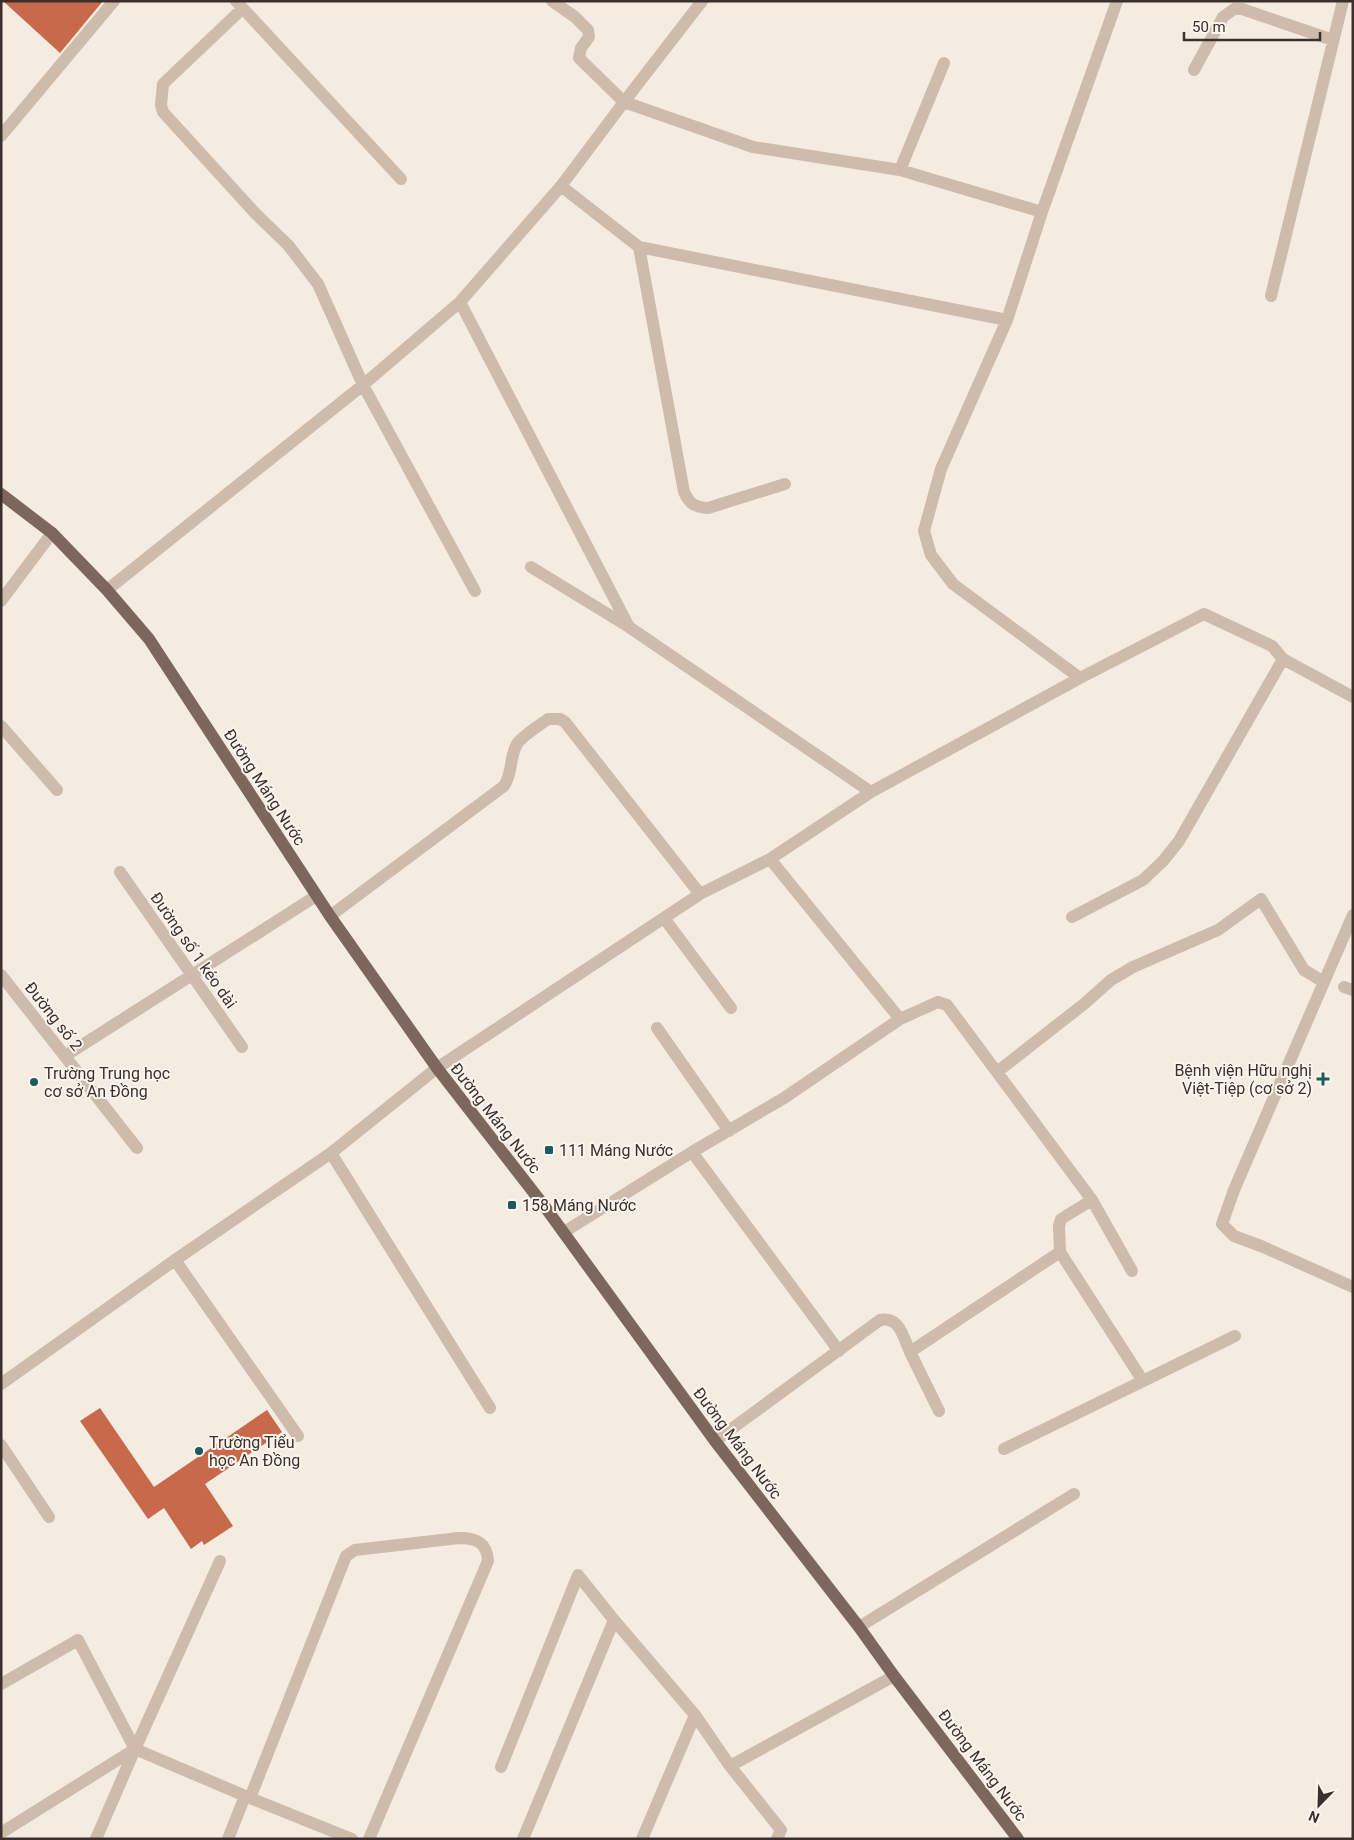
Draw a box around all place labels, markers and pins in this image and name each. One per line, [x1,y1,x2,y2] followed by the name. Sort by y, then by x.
[1174,1061,1312,1098] place label: Bệnh viện Hữu nghị Việt-Tiệp (cơ sở 2)
[44,1064,170,1101] place label: Trường Trung học cơ sở An Đồng
[1316,1072,1330,1086] marker: Bệnh viện Hữu nghị Việt-Tiệp (cơ sở 2)
[28,1076,40,1088] marker: Trường Trung học cơ sở An Đồng
[559,1141,673,1160] place label: 111 Máng Nước
[543,1144,555,1156] marker: 111 Máng Nước
[522,1196,636,1215] place label: 158 Máng Nước
[506,1199,518,1211] marker: 158 Máng Nước
[209,1433,300,1470] place label: Trường Tiểu học An Đồng
[193,1445,205,1457] marker: Trường Tiểu học An Đồng

